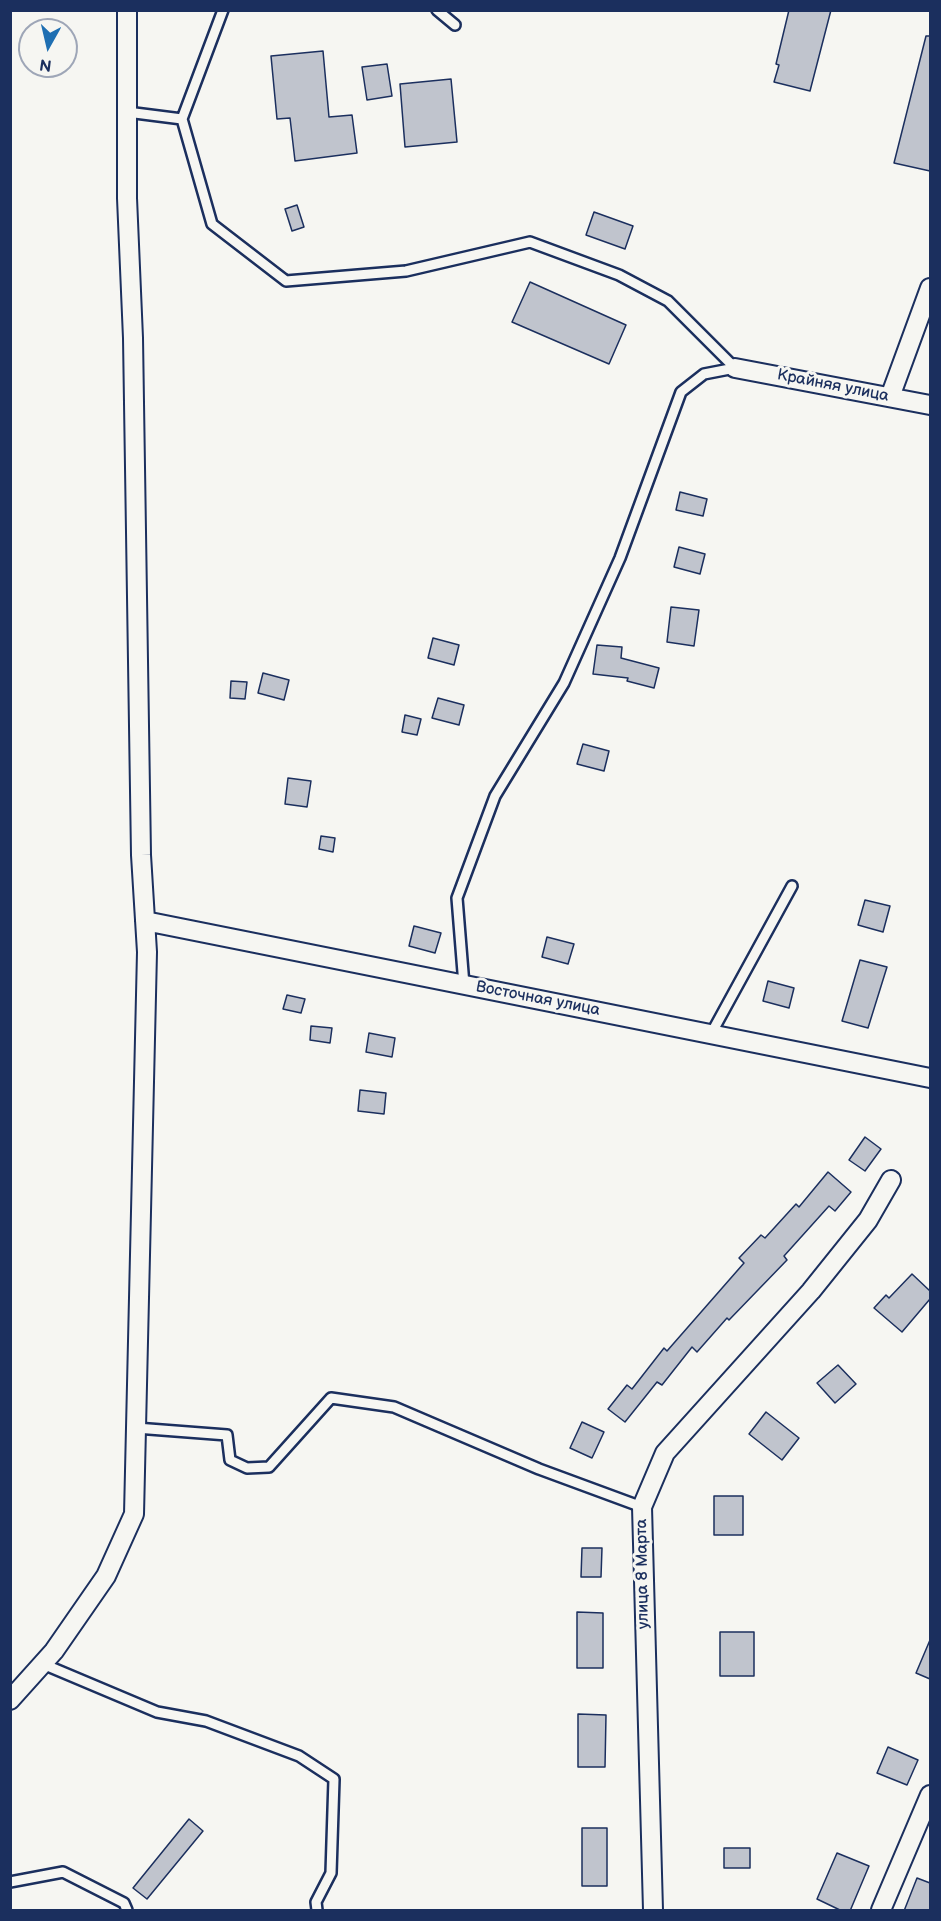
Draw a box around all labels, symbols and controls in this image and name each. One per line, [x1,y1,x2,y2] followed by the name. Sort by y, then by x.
[18,18,78,78] north arrow
[38,54,53,75] text: N
[776,366,890,406] street label: Крайняя улица
[474,978,602,1020] street label: Восточная улица
[632,1519,654,1629] street label: улица 8 Марта

